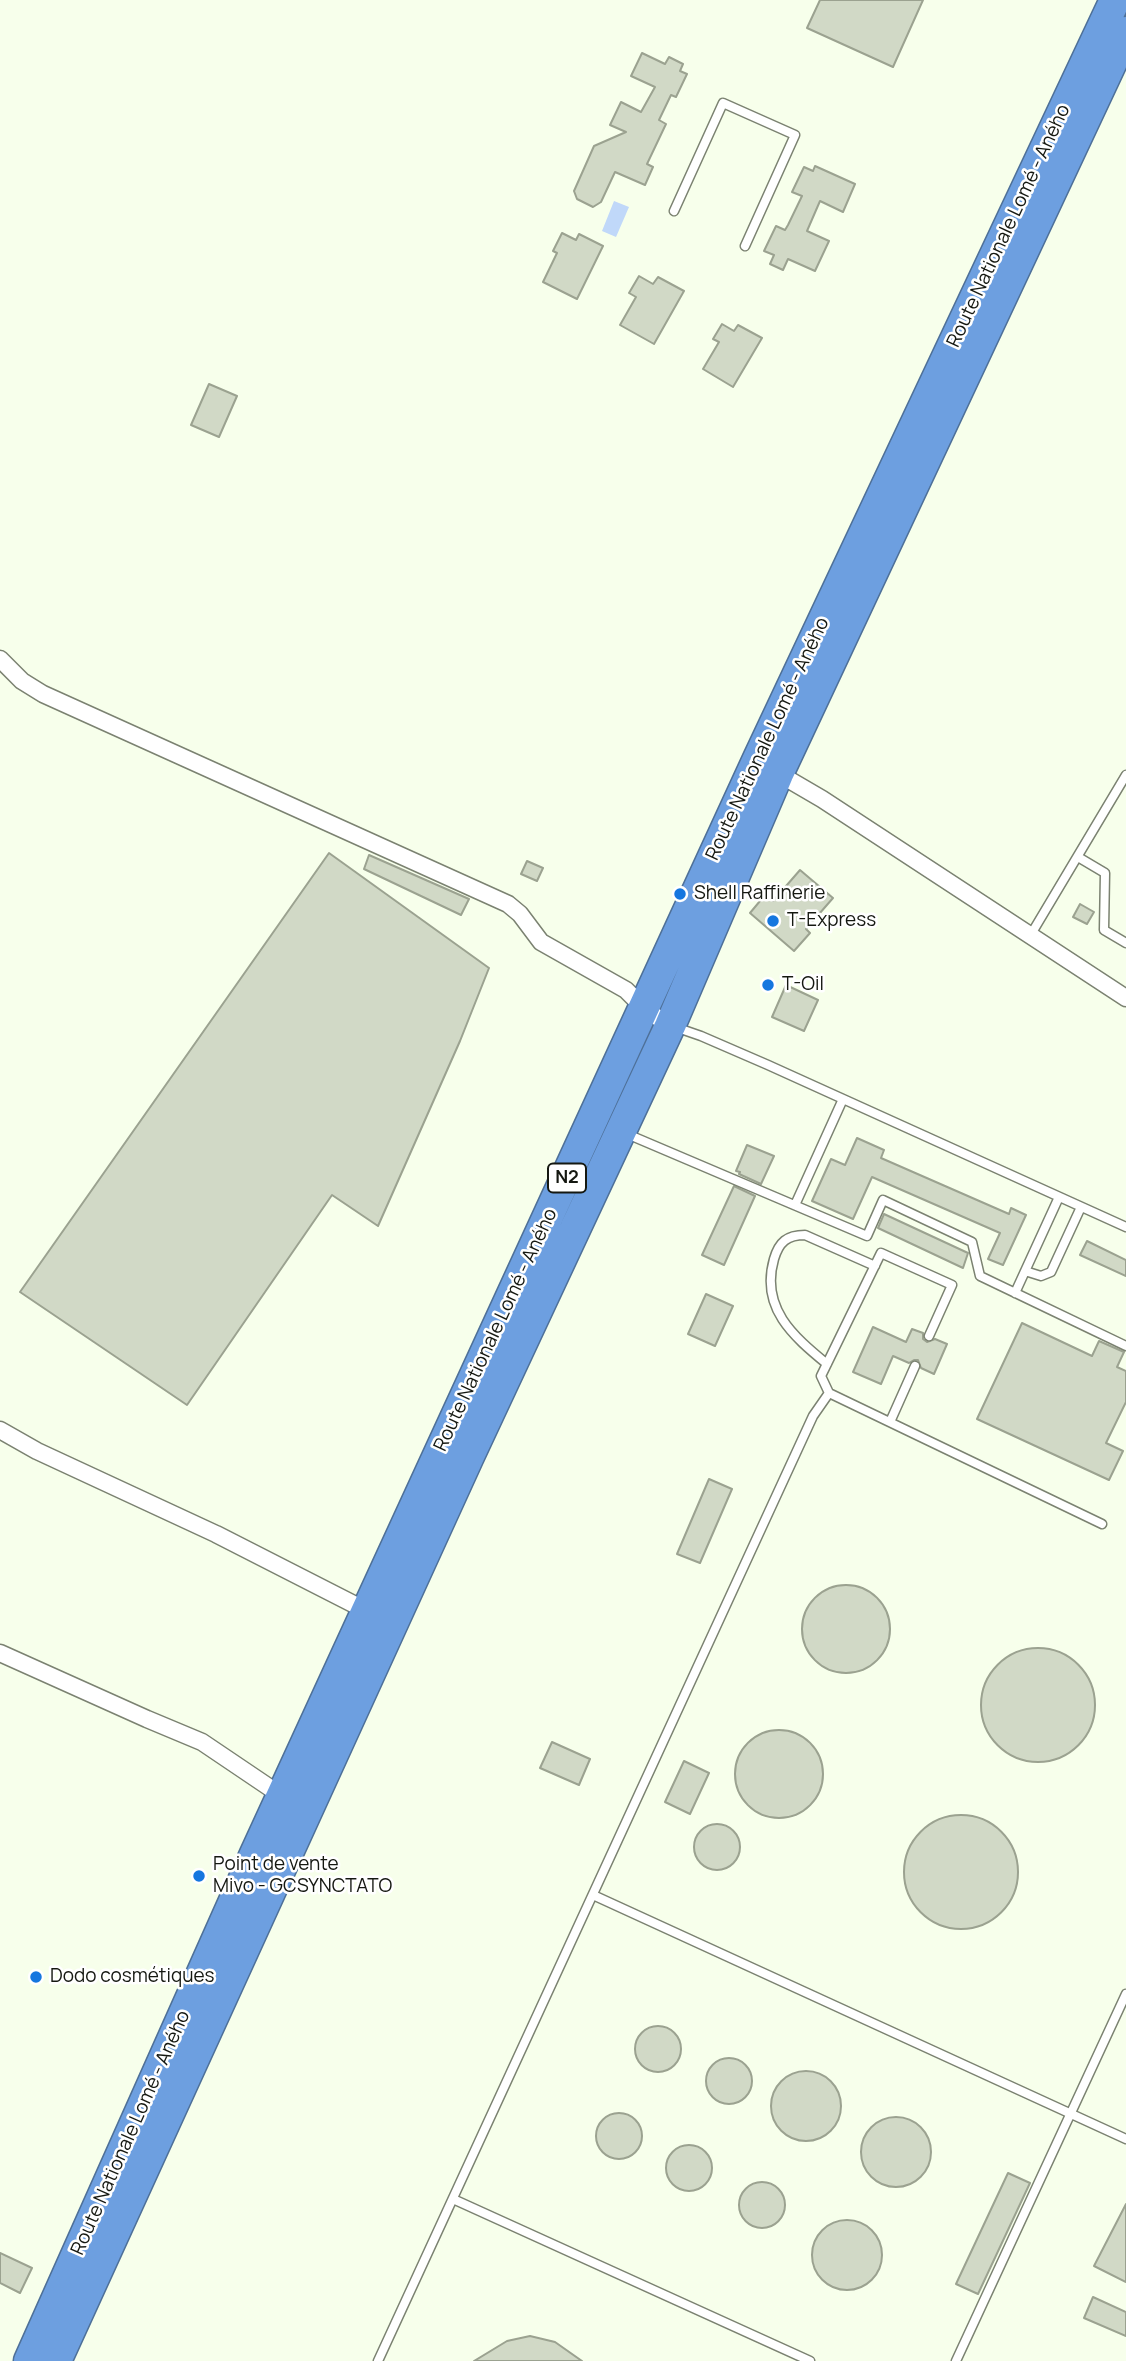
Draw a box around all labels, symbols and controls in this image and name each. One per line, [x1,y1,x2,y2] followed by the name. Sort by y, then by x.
[943,101,1075,351] street label: Route Nationale Lomé - Aného
[702,614,834,864] street label: Route Nationale Lomé - Aného
[694,883,825,905] place label: Shell Raffinerie
[672,886,688,902] marker: Shell Raffinerie
[787,910,876,932] place label: T-Express
[765,913,781,929] marker: T-Express
[782,974,824,996] place label: T-Oil
[760,977,776,993] marker: T-Oil
[548,1163,586,1192] road number: N2
[430,1205,562,1455] street label: Route Nationale Lomé - Aného
[213,1854,392,1898] place label: Point de vente Mivo - GCSYNCTATO
[191,1868,207,1884] marker: Point de vente Mivo - GCSYNCTATO
[50,1966,215,1988] place label: Dodo cosmétiques
[28,1969,44,1985] marker: Dodo cosmétiques
[67,2007,195,2259] street label: Route Nationale Lomé - Aného

